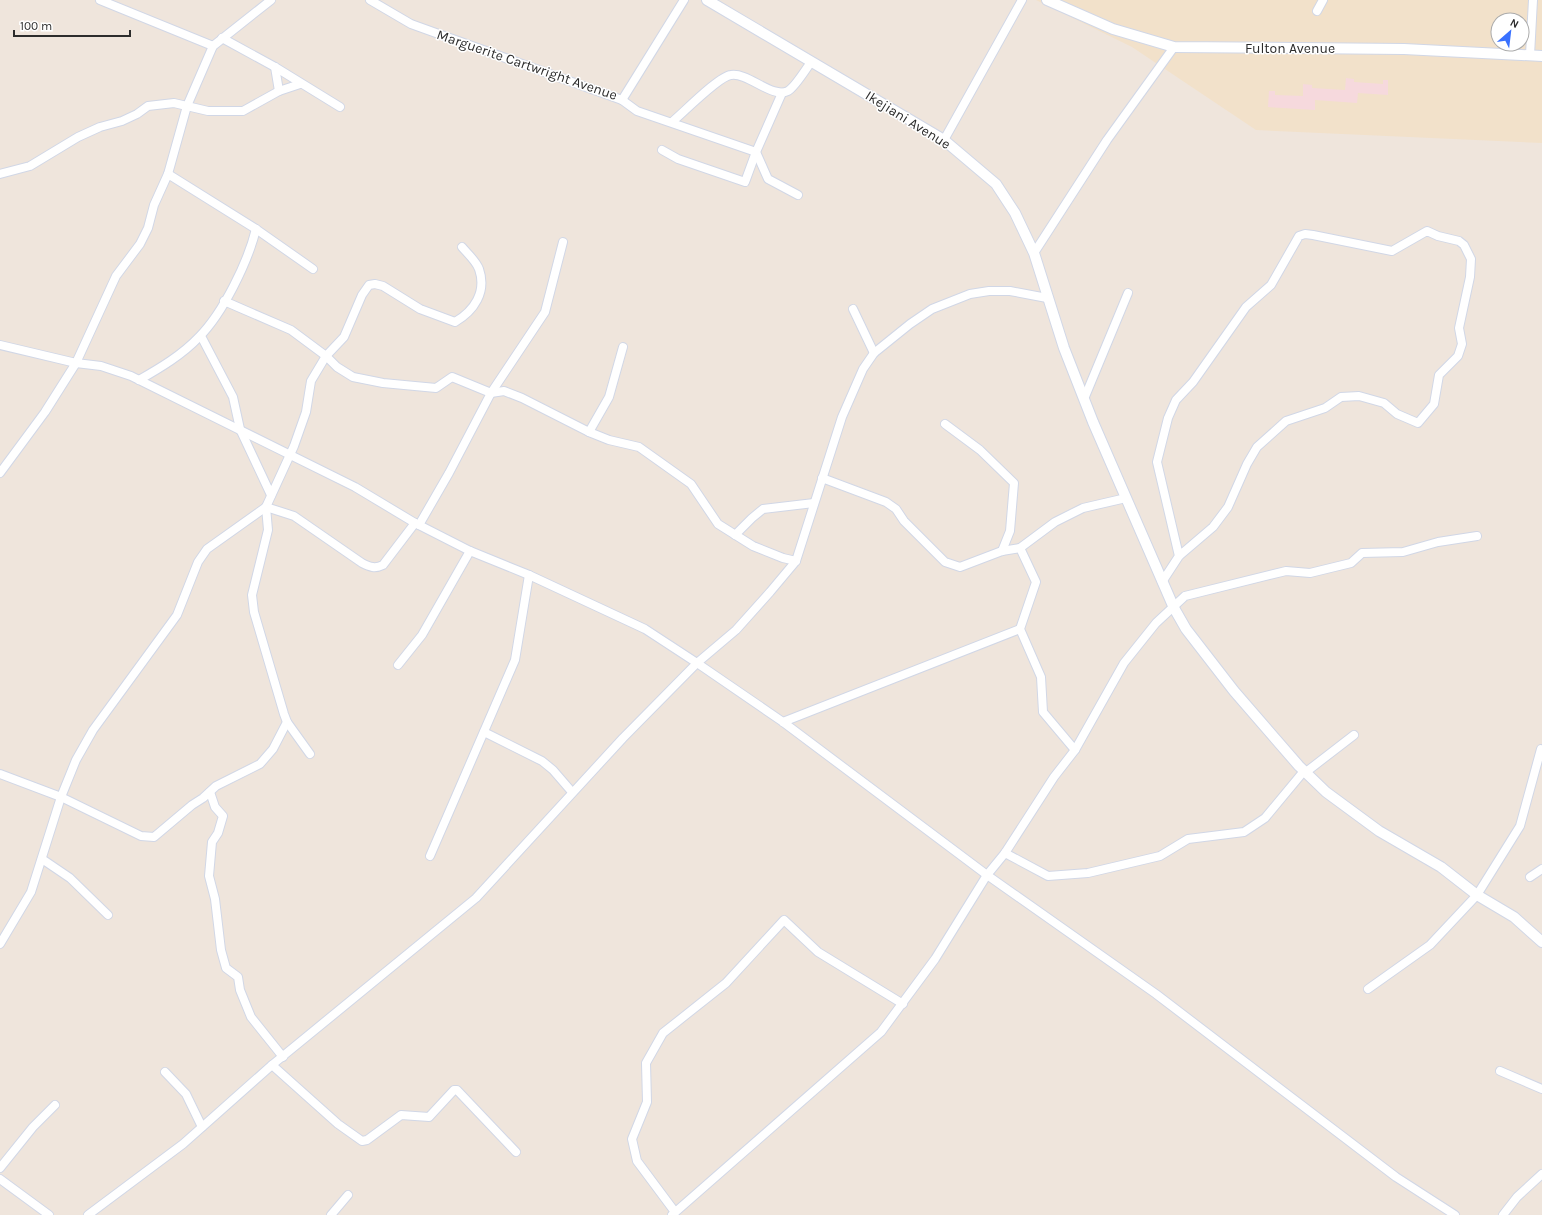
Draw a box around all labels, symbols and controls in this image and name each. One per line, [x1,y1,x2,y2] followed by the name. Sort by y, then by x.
[14,12,130,38] scale bar
[1490,12,1530,52] north arrow
[1508,16,1521,31] text: N
[20,19,52,33] text: 100 m
[434,26,620,104] street label: Marguerite Cartwright Avenue
[1245,40,1335,57] street label: Fulton Avenue
[862,87,954,153] street label: Ikejiani Avenue

